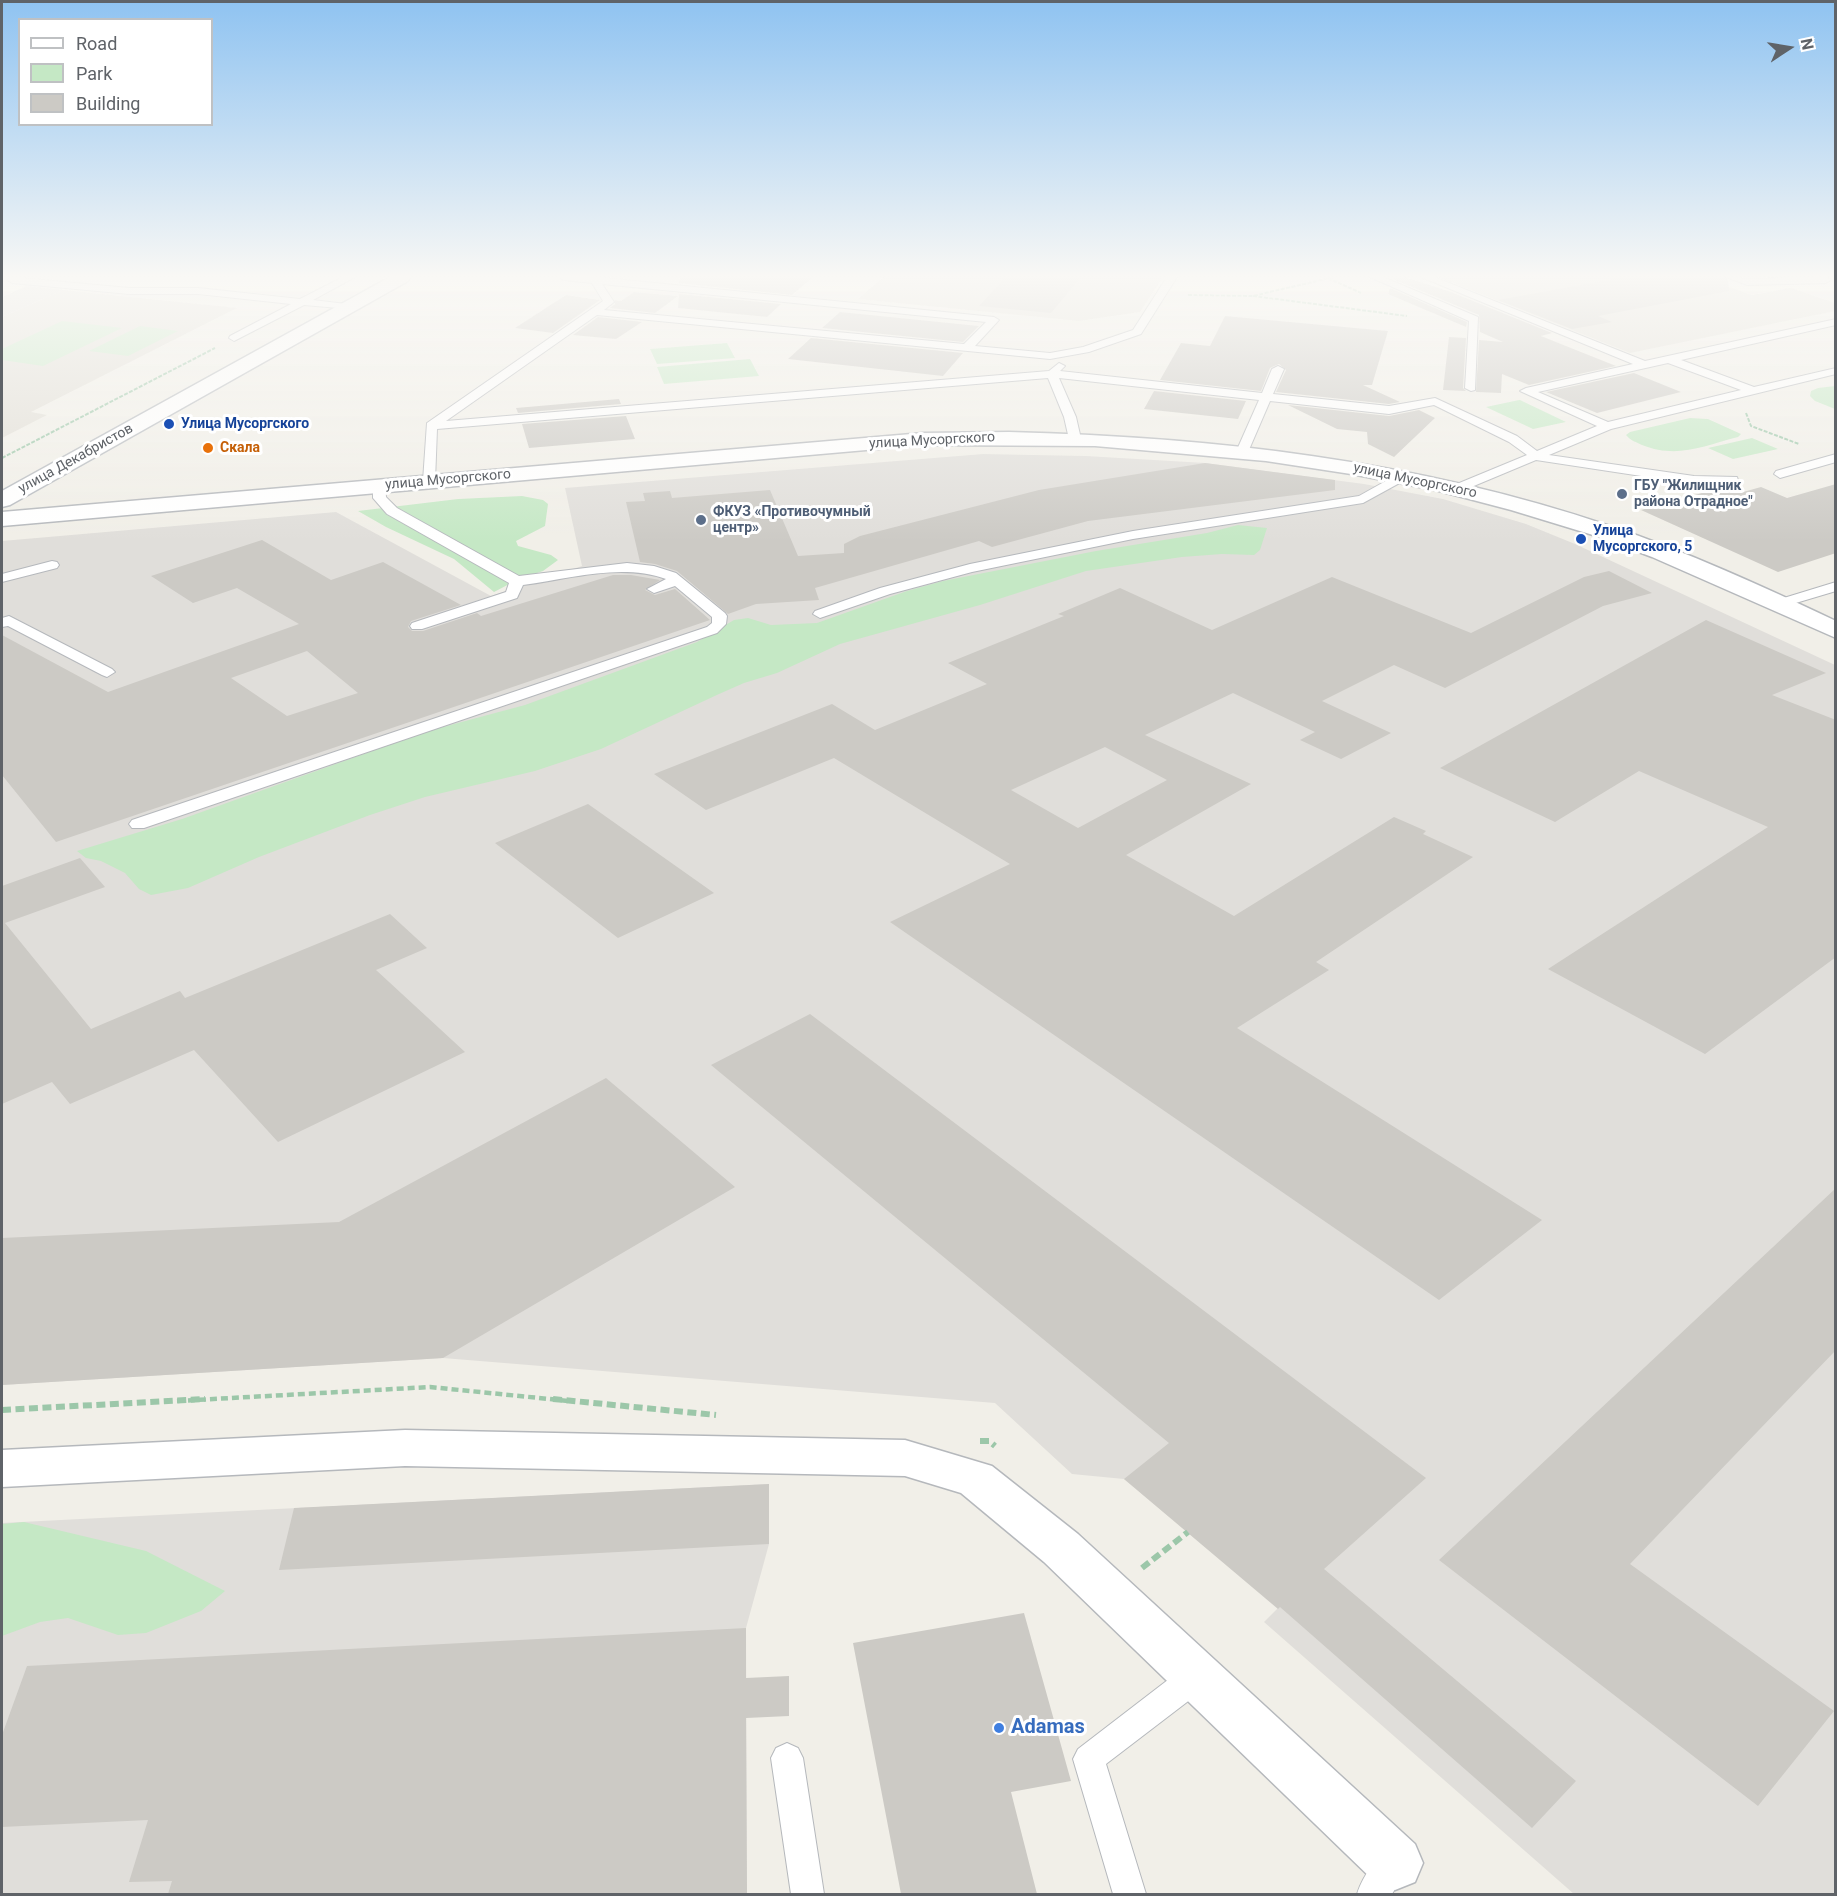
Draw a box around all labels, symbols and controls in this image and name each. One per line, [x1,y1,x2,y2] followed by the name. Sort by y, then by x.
[18,18,213,126] legend
[1759,18,1819,78] north arrow
[76,33,117,54] text: Road
[1797,37,1818,52] text: N
[76,63,112,84] text: Park
[76,93,140,114] text: Building
[181,416,309,432] place label: Улица Мусоргского
[162,417,176,431] marker: Улица Мусоргского
[16,421,136,497] street label: улица Декабристов
[869,429,995,453] street label: улица Мусоргского
[220,440,260,456] place label: Скала
[201,441,215,455] marker: Скала
[1352,460,1478,502] street label: улица Мусоргского
[384,466,512,494] street label: улица Мусоргского
[1634,478,1753,510] place label: ГБУ "Жилищник района Отрадное"
[1615,487,1629,501] marker: ГБУ "Жилищник района Отрадное"
[713,504,871,536] place label: ФКУЗ «Противочумный центр»
[694,513,708,527] marker: ФКУЗ «Противочумный центр»
[1593,523,1692,556] place label: Улица Мусоргского, 5
[1574,532,1588,546] marker: Улица Мусоргского, 5
[1011,1716,1085,1740] place label: Adamas
[992,1721,1006,1735] marker: Adamas

